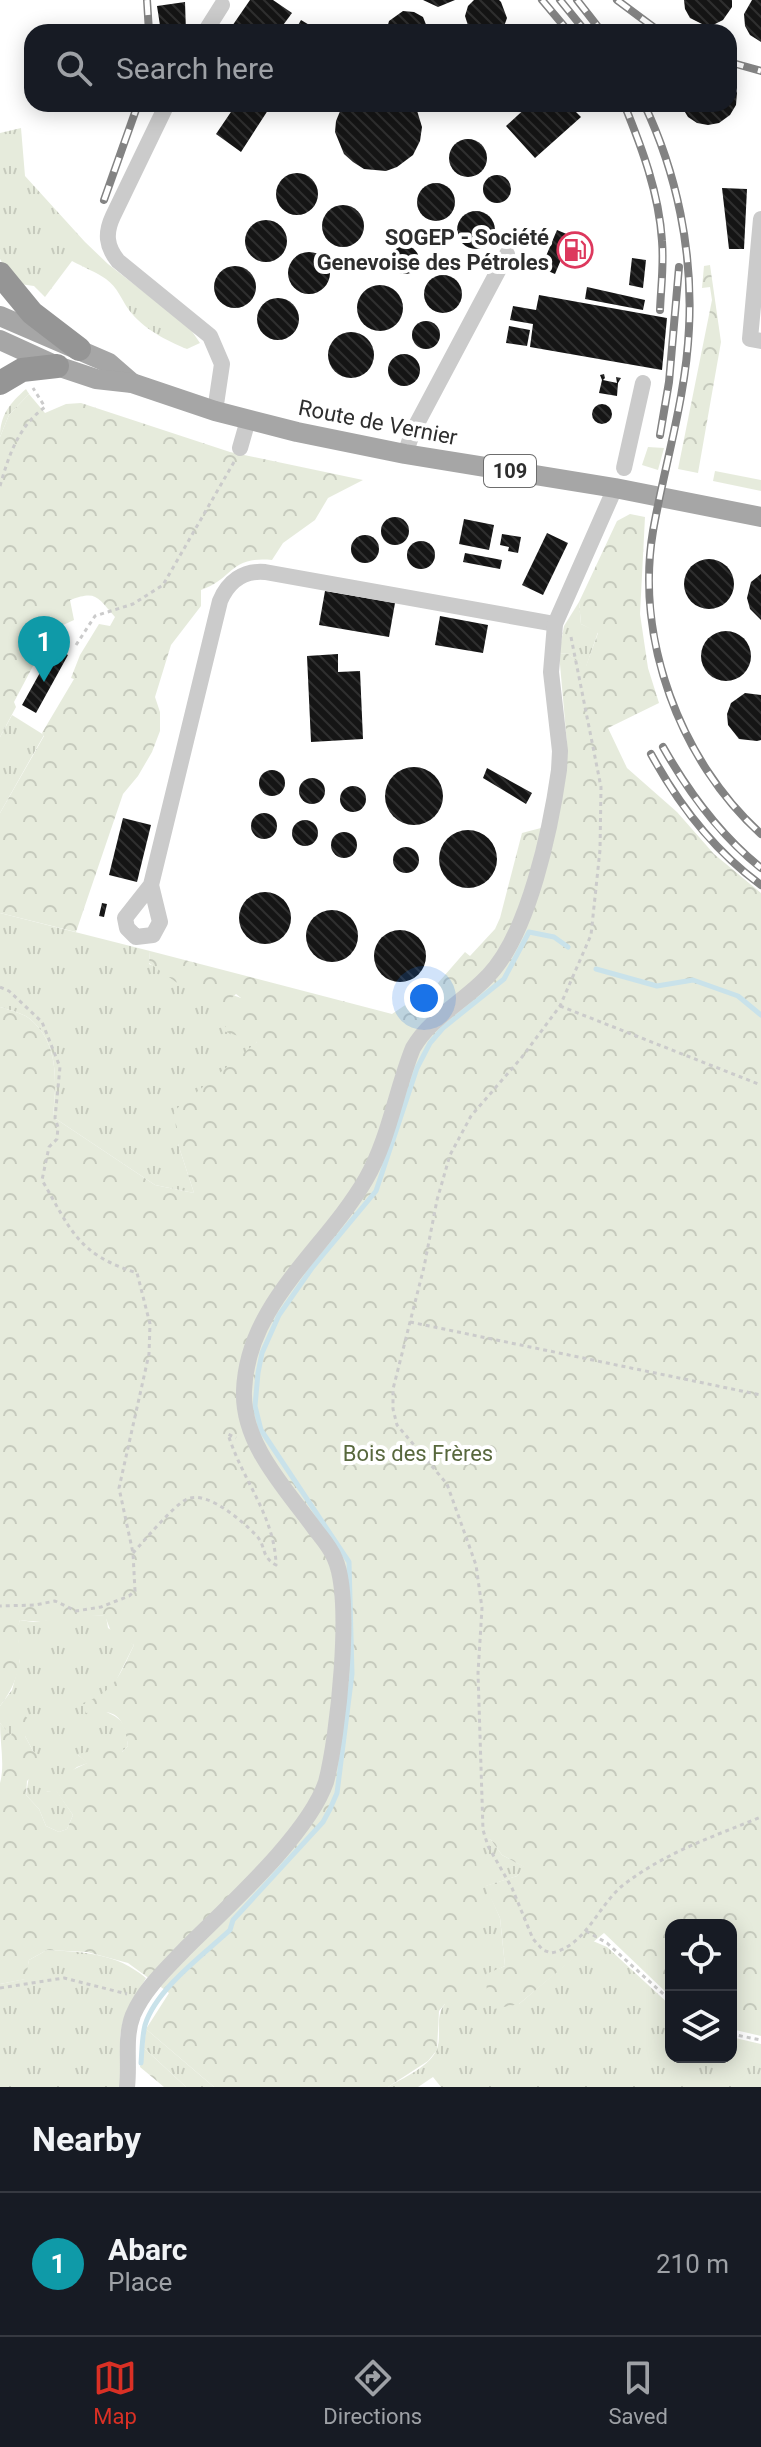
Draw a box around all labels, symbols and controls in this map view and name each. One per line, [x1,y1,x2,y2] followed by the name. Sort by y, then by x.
[24,24,737,112] search box
[52,46,96,90] icon: search
[116,51,274,86] text: Search here
[317,225,549,275] place label: SOGEP - Société Genevoise des Pétroles
[556,231,594,269] fuel station icon: SOGEP - Société Genevoise des Pétroles
[296,395,460,450] street label: Route de Vernier
[484,455,536,487] road number: 109
[18,616,70,682] pin: 1
[404,978,444,1018] your location
[343,1441,493,1466] park label: Bois des Frères
[665,1919,737,2063] map controls
[665,1919,737,1991] button: locate
[665,1991,737,2063] button: layers
[32,2119,141,2159] text: Nearby
[108,2232,187,2267] text: Abarc
[51,2249,65,2279] text: 1
[656,2249,729,2279] text: 210 m
[108,2267,172,2297] text: Place
[93,2356,137,2429] tab: Map
[323,2356,422,2429] tab: Directions
[608,2356,668,2429] tab: Saved

